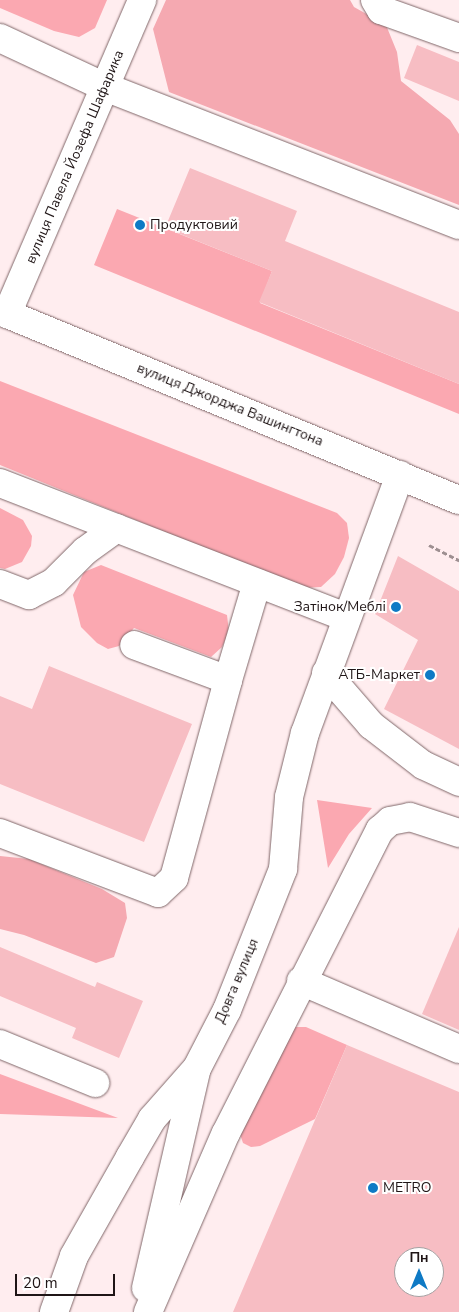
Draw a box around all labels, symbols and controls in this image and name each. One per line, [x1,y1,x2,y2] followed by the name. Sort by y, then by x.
[22,48,128,266] street label: вулиця Павела Йозефа Шафарика
[150,217,238,233] place label: Продуктовий
[134,219,146,231] marker: Продуктовий
[134,360,326,450] street label: вулиця Джорджа Вашингтона
[294,599,386,615] place label: Затінок/Меблі
[390,601,402,613] marker: Затінок/Меблі
[338,667,420,683] place label: АТБ-Маркет
[424,669,436,681] marker: АТБ-Маркет
[212,936,262,1026] street label: Довга вулиця
[383,1180,431,1196] place label: METRO
[367,1182,379,1194] marker: METRO
[394,1247,444,1297] north arrow
[409,1248,429,1267] text: Пн
[18,1264,118,1296] scale bar
[23,1273,58,1293] text: 20 m

